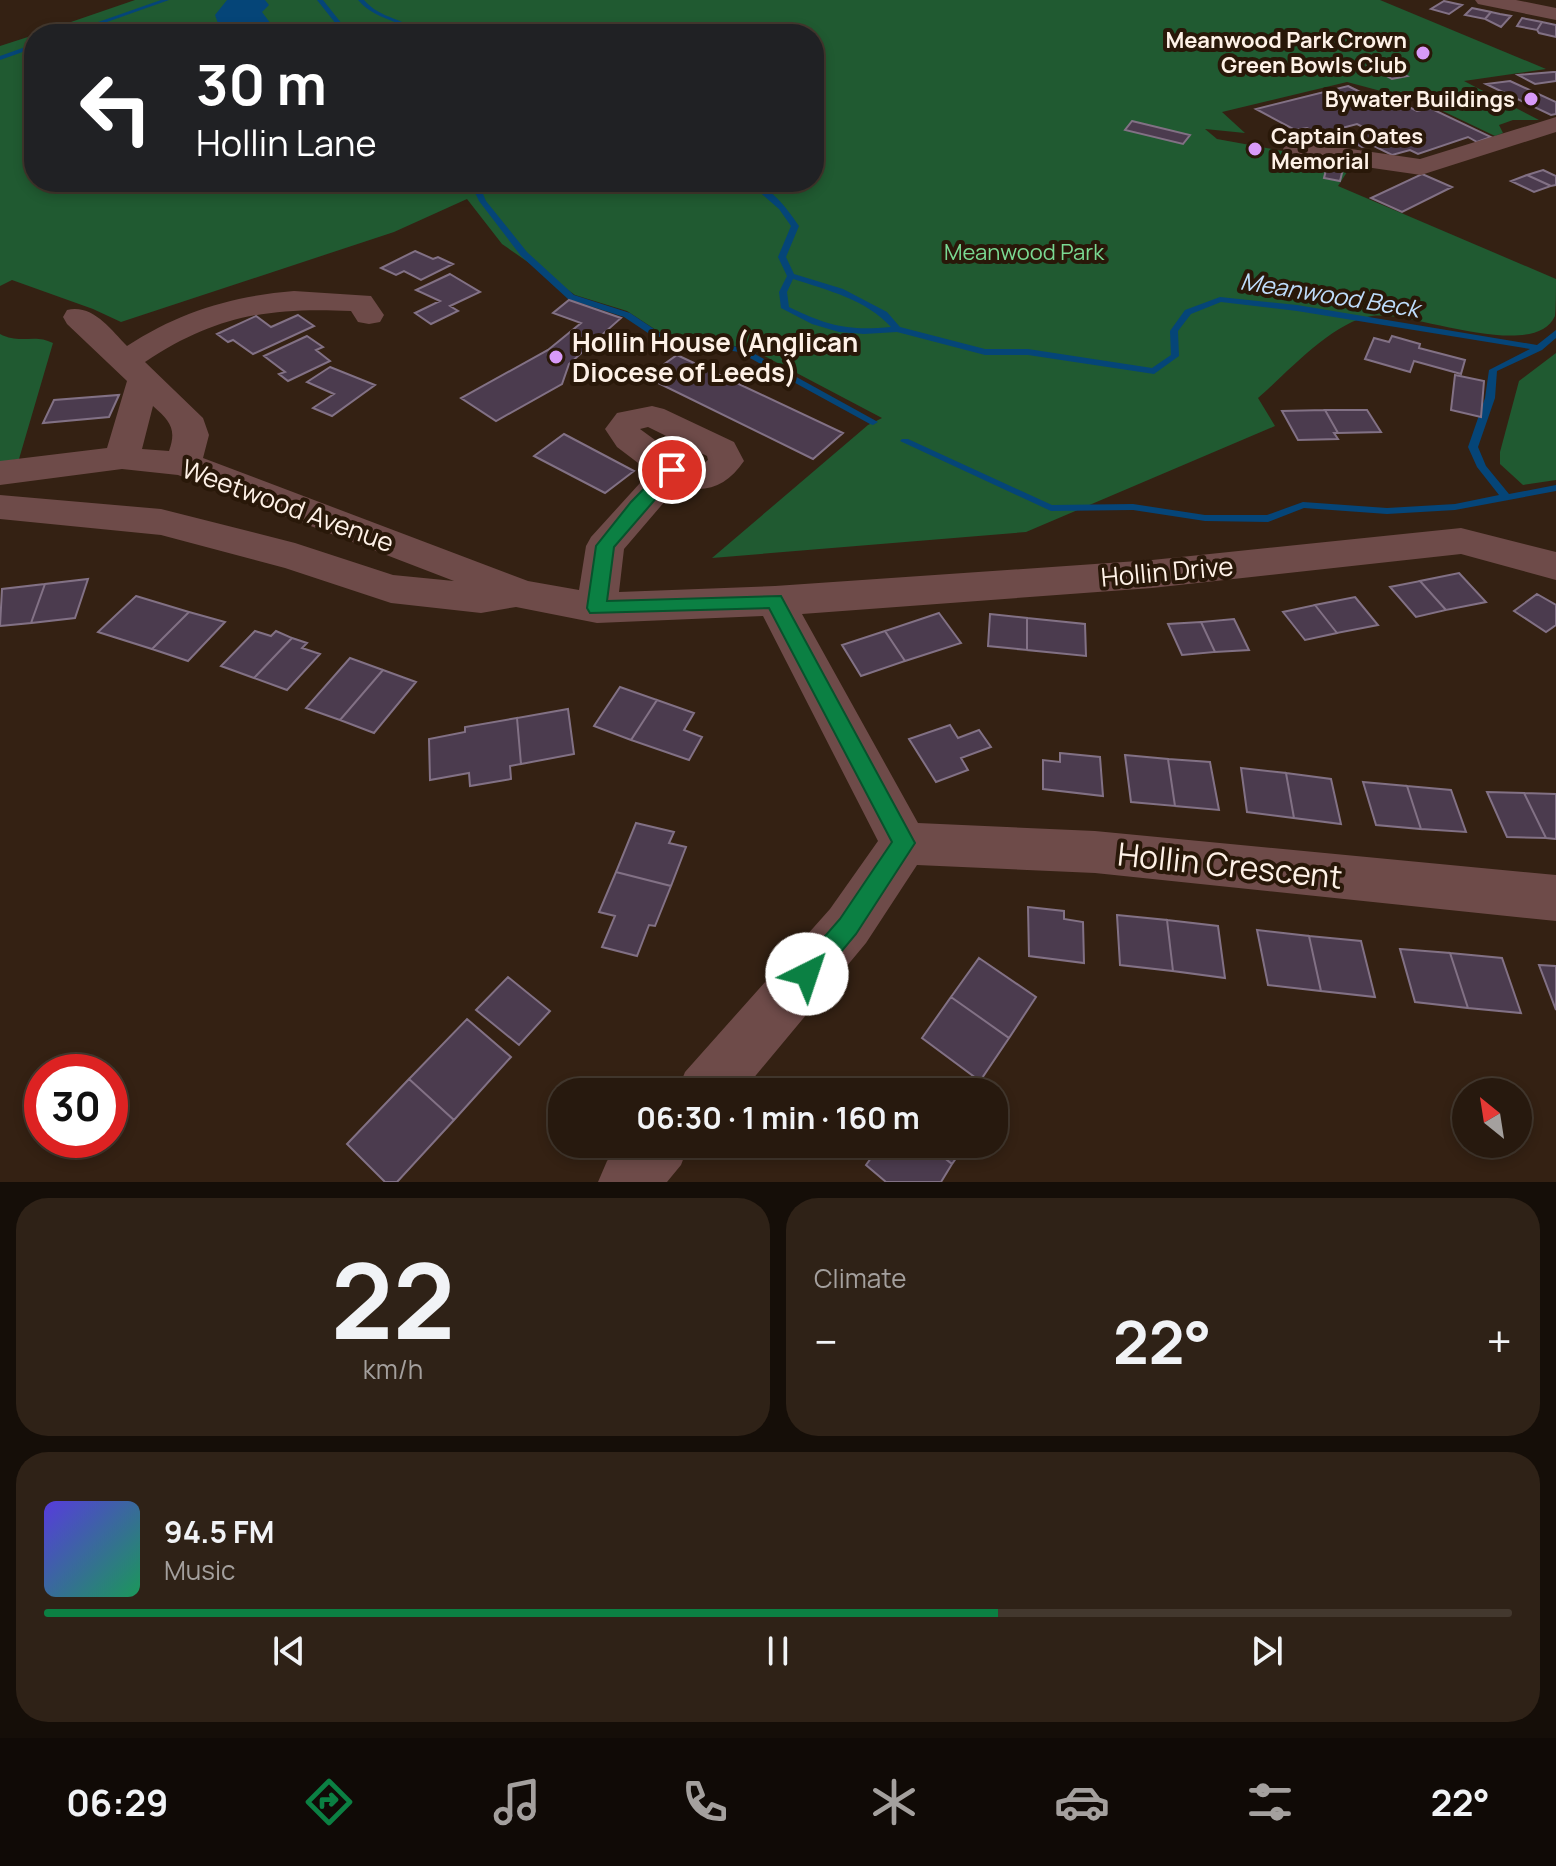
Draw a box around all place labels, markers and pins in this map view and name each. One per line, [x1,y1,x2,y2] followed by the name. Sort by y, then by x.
[1166,25,1407,80] place label: Meanwood Park Crown Green Bowls Club
[1414,44,1432,62] marker: Meanwood Park Crown Green Bowls Club
[1325,84,1515,114] place label: Bywater Buildings
[1522,90,1540,108] marker: Bywater Buildings
[1271,121,1423,176] place label: Captain Oates Memorial
[1246,140,1264,158] marker: Captain Oates Memorial
[572,324,858,390] place label: Hollin House (Anglican Diocese of Leeds)
[547,348,565,366] marker: Hollin House (Anglican Diocese of Leeds)
[638,436,706,504] pin

